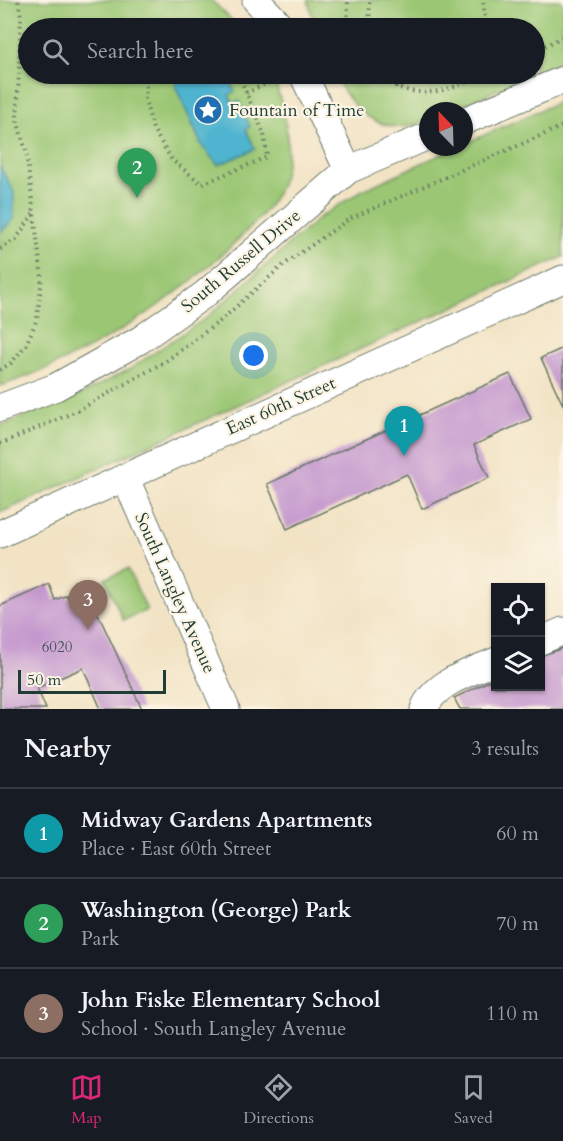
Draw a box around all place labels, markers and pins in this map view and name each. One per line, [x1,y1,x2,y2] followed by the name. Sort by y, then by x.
[192,94,224,126] place icon: Fountain of Time
[229,98,364,123] place label: Fountain of Time
[118,148,156,198] pin: 2
[384,406,424,456] pin: 1
[68,580,107,630] pin: 3

